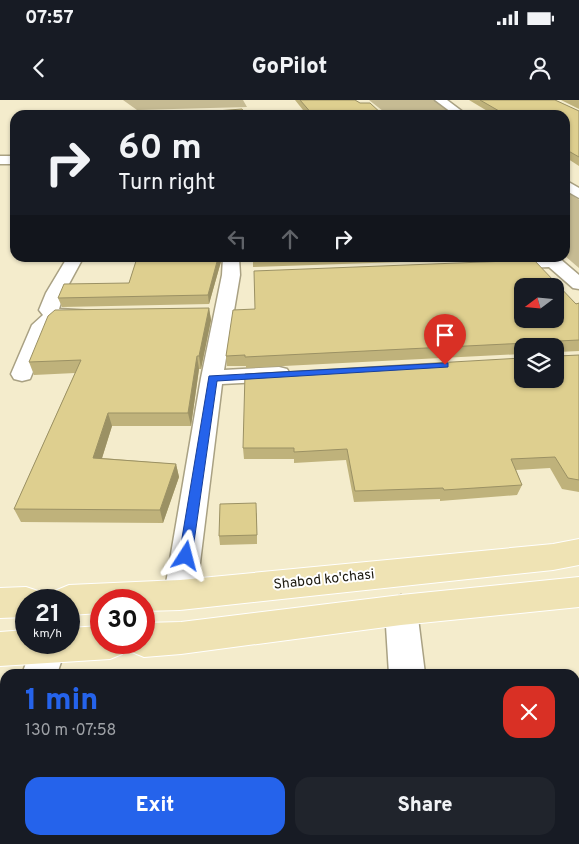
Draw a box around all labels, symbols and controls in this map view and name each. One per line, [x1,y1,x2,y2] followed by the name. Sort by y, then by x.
[25,6,74,30] text: 07:57
[25,54,53,82] icon: back
[252,54,327,81] text: GoPilot
[526,54,554,82] icon: person
[118,127,202,171] text: 60 m
[35,130,100,195] icon: right
[118,170,215,197] text: Turn right
[223,225,251,253] icon: left
[276,225,304,253] icon: ahead
[329,225,357,253] icon: right
[514,278,564,328] north arrow
[514,278,564,388] map controls
[424,314,466,365] pin
[431,321,459,349] icon: arrive
[514,338,564,388] button: layers
[159,529,211,581] position arrow
[273,566,375,594] street label: Shabod ko'chasi
[90,589,155,654] speed limit sign: 30
[35,599,60,631] text: 21
[33,626,62,642] text: km/h
[25,683,98,720] text: 1 min
[503,686,555,738] button: close
[25,721,116,741] text: 130 m · 07:58
[25,777,285,835] button: Exit
[295,777,555,835] button: Share

